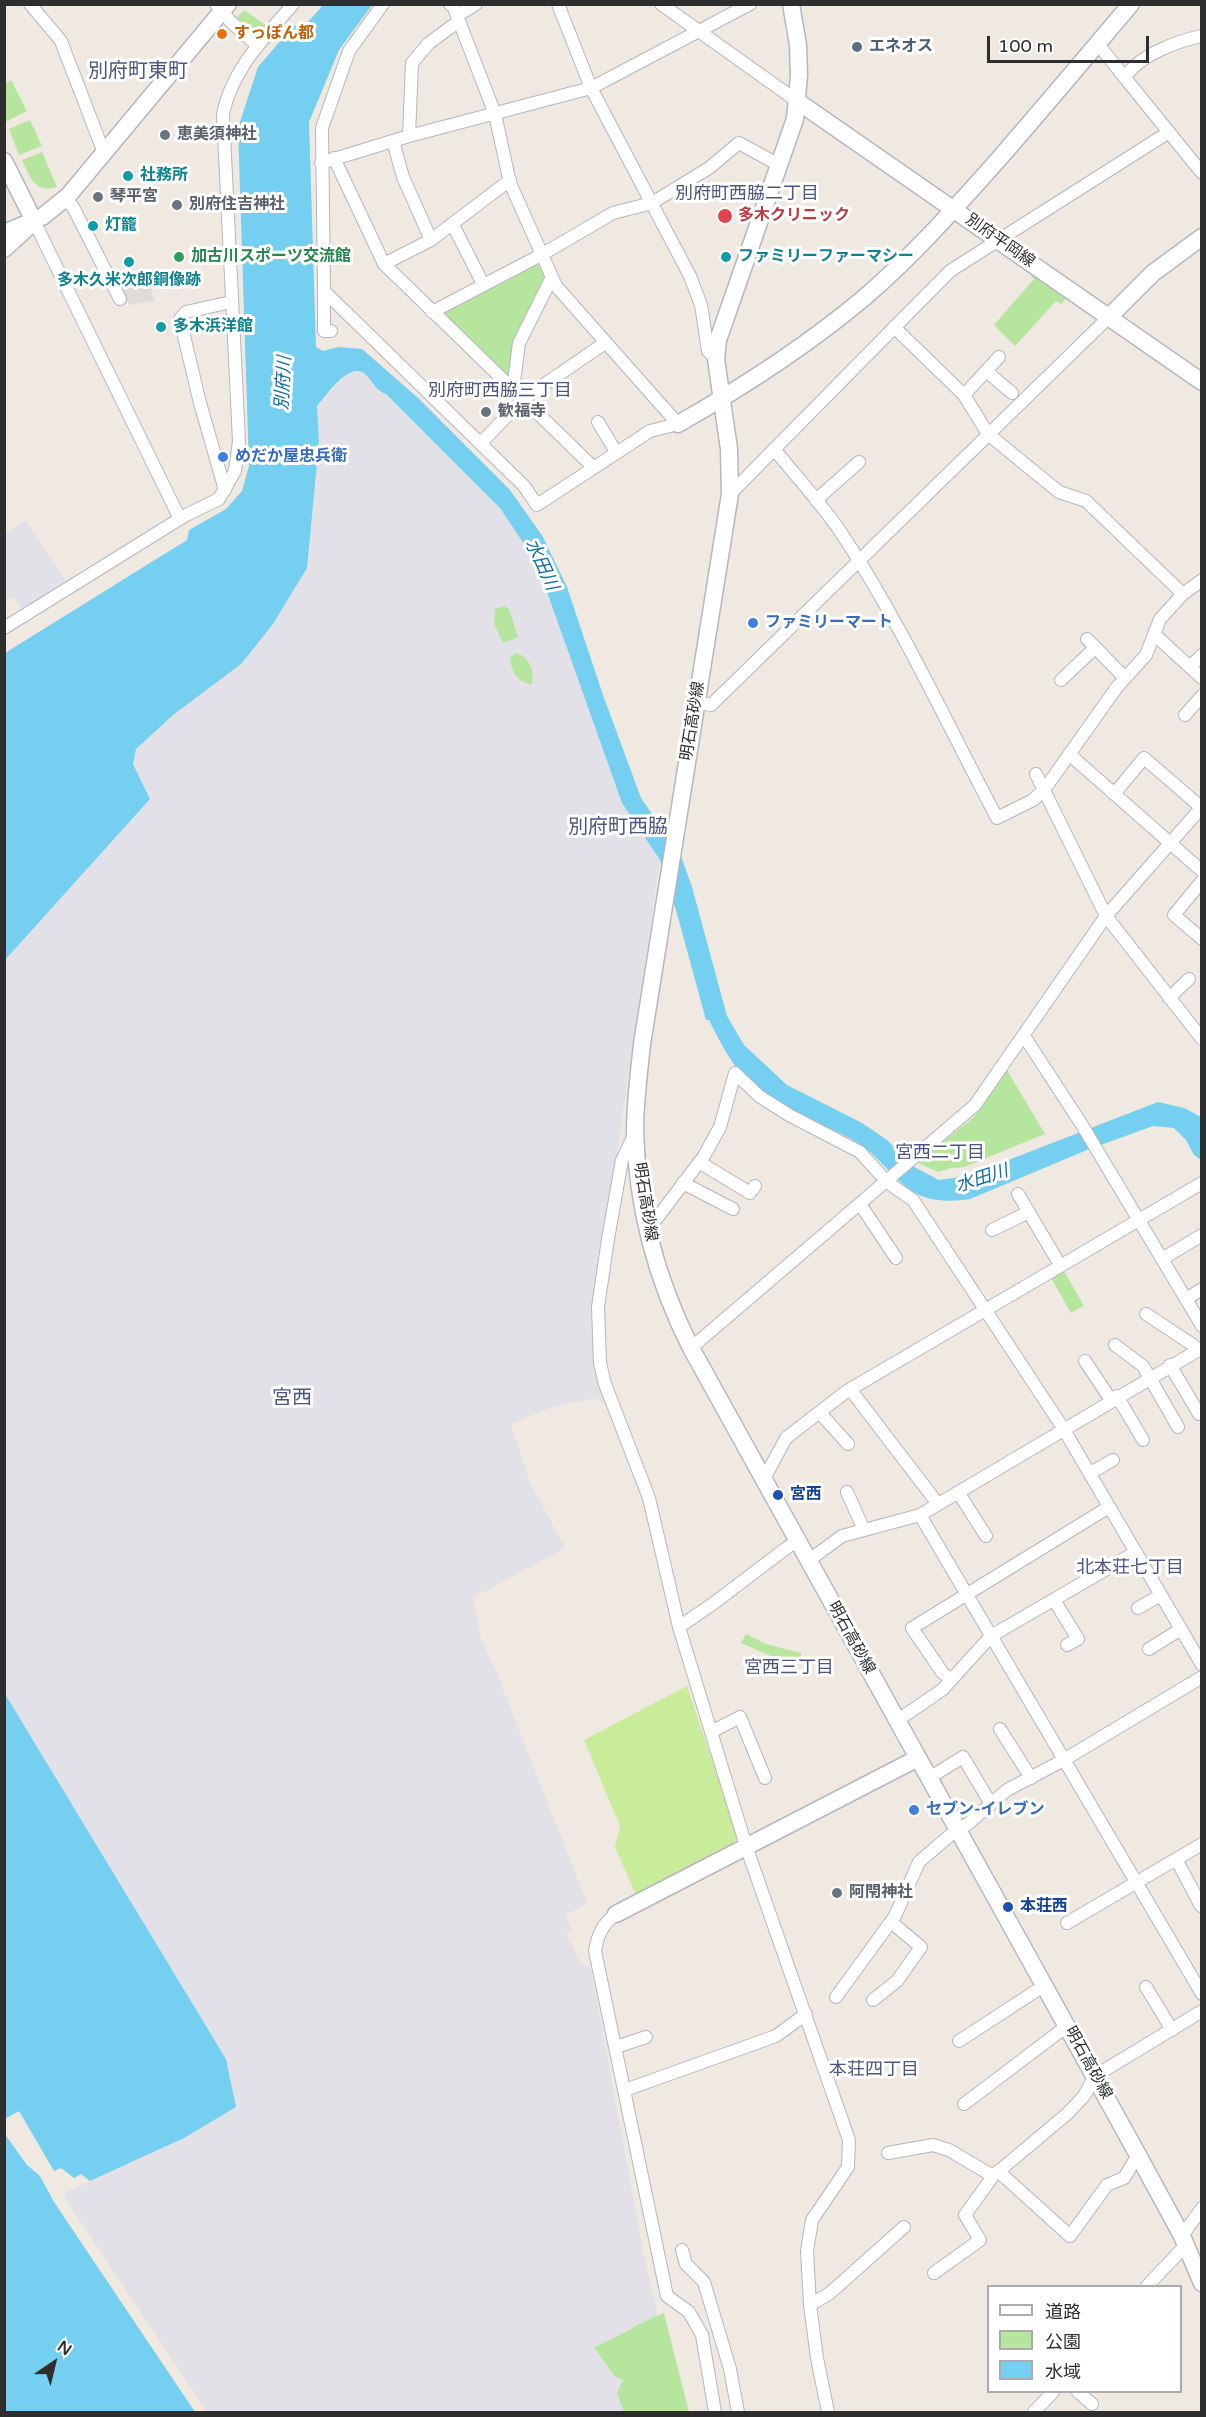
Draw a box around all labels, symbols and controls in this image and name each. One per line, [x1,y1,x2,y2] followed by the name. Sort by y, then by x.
[234,24,314,44] place label: すっぽん都
[990,24,1152,62] scale bar
[215,27,229,41] marker: すっぽん都
[998,35,1053,57] text: 100 m
[869,37,933,57] place label: エネオス
[850,40,864,54] marker: エネオス
[88,60,188,84] district label: 別府町東町
[177,125,257,145] place label: 恵美須神社
[158,128,172,142] marker: 恵美須神社
[140,166,188,186] place label: 社務所
[121,169,135,183] marker: 社務所
[675,183,819,205] district label: 別府町西脇二丁目
[110,187,158,207] place label: 琴平宮
[91,190,105,204] marker: 琴平宮
[189,195,285,215] place label: 別府住吉神社
[170,198,184,212] marker: 別府住吉神社
[738,206,850,226] place label: 多木クリニック
[716,207,734,225] marker: 多木クリニック
[962,210,1038,272] street label: 別府平岡線
[105,216,137,236] place label: 灯籠
[86,219,100,233] marker: 灯籠
[191,247,351,267] place label: 加古川スポーツ交流館
[738,247,914,267] place label: ファミリーファーマシー
[172,250,186,264] marker: 加古川スポーツ交流館
[719,250,733,264] marker: ファミリーファーマシー
[122,255,136,269] marker: 多木久米次郎銅像跡
[57,271,201,291] place label: 多木久米次郎銅像跡
[173,317,253,337] place label: 多木浜洋館
[154,320,168,334] marker: 多木浜洋館
[272,355,296,411] water label: 別府川
[428,380,572,402] district label: 別府町西脇三丁目
[498,402,546,422] place label: 歓福寺
[479,405,493,419] marker: 歓福寺
[235,447,347,467] place label: めだか屋忠兵衛
[216,450,230,464] marker: めだか屋忠兵衛
[520,536,562,594] water label: 水田川
[765,613,893,633] place label: ファミリーマート
[746,616,760,630] marker: ファミリーマート
[677,680,709,762] street label: 明石高砂線
[568,816,668,840] district label: 別府町西脇
[895,1142,985,1164] district label: 宮西二丁目
[953,1160,1011,1198] water label: 水田川
[629,1161,661,1243] street label: 明石高砂線
[272,1387,312,1411] district label: 宮西
[790,1485,822,1505] place label: 宮西
[771,1488,785,1502] marker: 宮西
[1076,1557,1184,1579] district label: 北本荘七丁目
[823,1598,879,1678] street label: 明石高砂線
[744,1657,834,1679] district label: 宮西三丁目
[926,1800,1045,1820] place label: セブン-イレブン
[907,1803,921,1817] marker: セブン-イレブン
[849,1883,913,1903] place label: 阿閇神社
[830,1886,844,1900] marker: 阿閇神社
[1020,1897,1068,1917] place label: 本荘西
[1001,1900,1015,1914] marker: 本荘西
[1060,2023,1116,2103] street label: 明石高砂線
[829,2059,919,2081] district label: 本荘四丁目
[987,2285,1182,2393] legend
[1045,2301,1081,2323] text: 道路
[1045,2331,1081,2353] text: 公園
[24,2333,84,2393] north arrow
[53,2336,75,2360] text: N
[1045,2361,1081,2383] text: 水域

